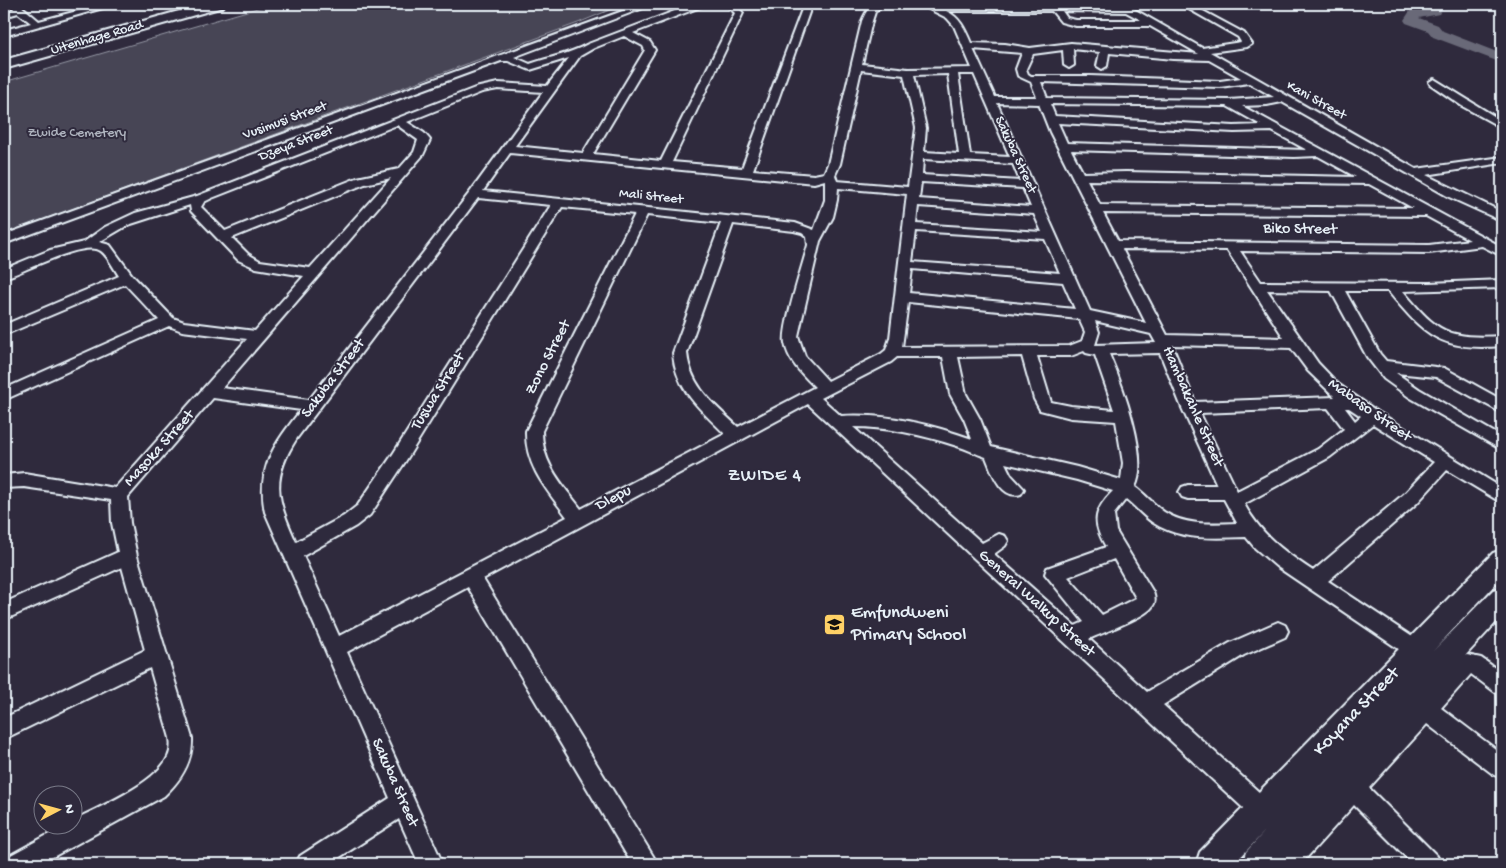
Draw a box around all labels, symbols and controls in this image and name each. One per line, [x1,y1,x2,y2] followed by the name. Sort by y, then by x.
[49,16,147,59] street label: Uitenhage Road
[1283,78,1350,125] street label: Kani Street
[240,98,330,144] street label: Vusimusi Street
[990,114,1041,197] street label: Sakuba Street
[256,122,337,166] street label: Dzeya Street
[28,125,126,142] park label: Zwide Cemetery
[618,185,685,209] street label: Mali Street
[1262,220,1338,240] street label: Biko Street
[522,316,577,398] street label: Zono Street
[298,334,371,423] street label: Sakuba Street
[1157,344,1228,471] street label: Hambakahle Street
[407,349,471,435] street label: Tuswa Street
[1323,375,1416,448] street label: Mabaso Street
[121,406,200,491] street label: Masoka Street
[728,466,802,487] district label: ZWIDE 4
[592,482,635,517] street label: Dlepu
[974,546,1100,663] street label: General Walkup Street
[850,602,966,647] place label: Emfundweni Primary School
[823,612,847,636] school or university icon: Emfundweni Primary School
[1309,661,1407,761] street label: Koyana Street
[366,736,423,831] street label: Sakuba Street
[32,786,82,836] north arrow
[60,803,77,814] text: N

